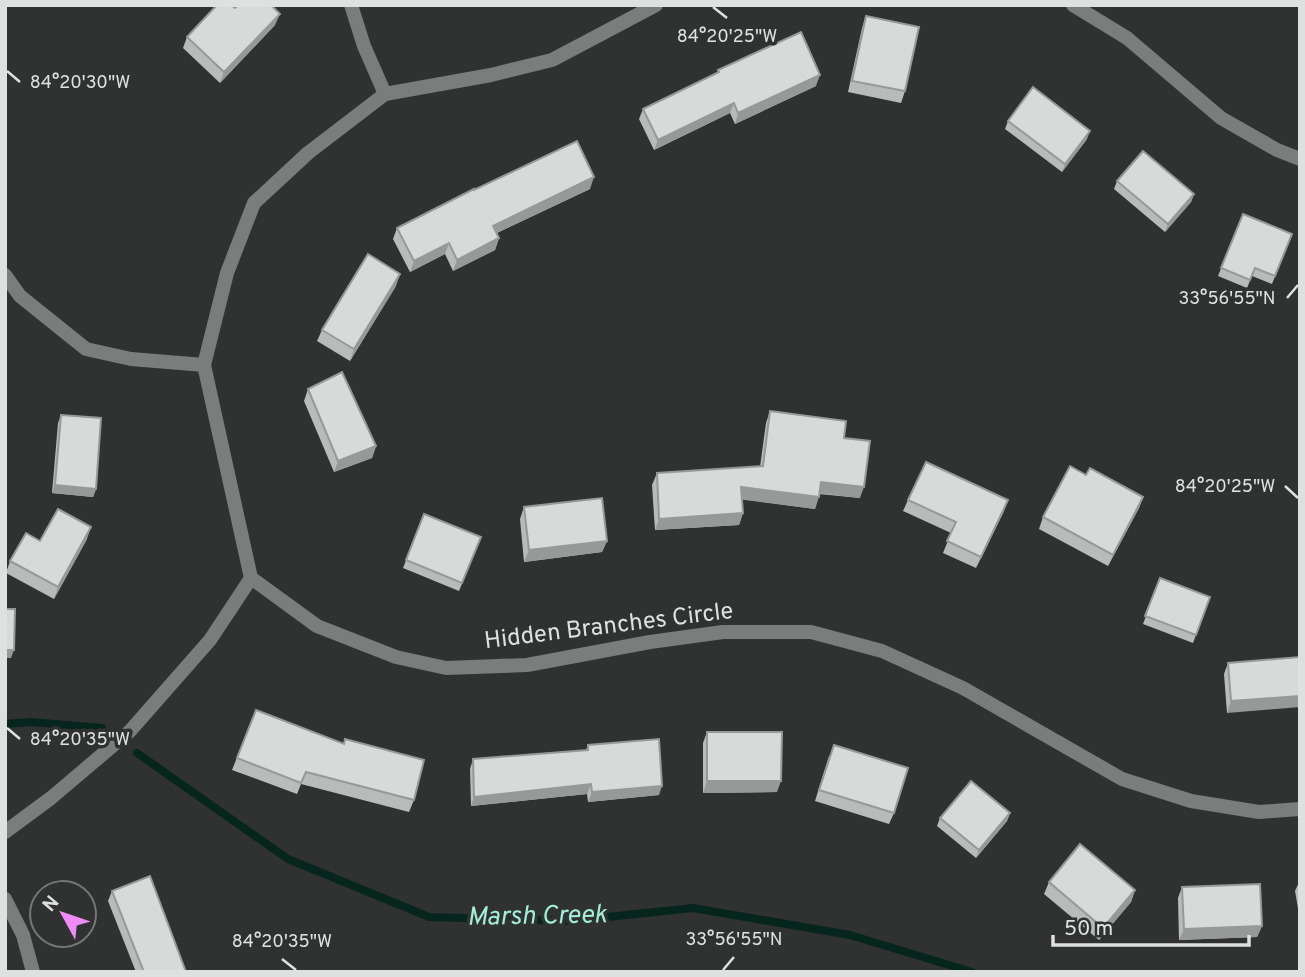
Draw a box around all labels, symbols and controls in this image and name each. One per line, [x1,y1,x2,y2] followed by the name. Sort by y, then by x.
[677,26,777,49] text: 84°20'25"W
[30,72,130,95] text: 84°20'30"W
[1178,288,1276,311] text: 33°56'55"N
[1175,476,1275,499] text: 84°20'25"W
[483,597,735,657] street label: Hidden Branches Circle
[30,729,130,752] text: 84°20'35"W
[28,879,98,949] north arrow
[38,891,65,917] text: N
[467,899,608,935] water label: Marsh Creek
[1053,904,1249,948] scale bar
[1064,916,1113,943] text: 50 m
[685,929,783,952] text: 33°56'55"N
[232,931,332,954] text: 84°20'35"W

